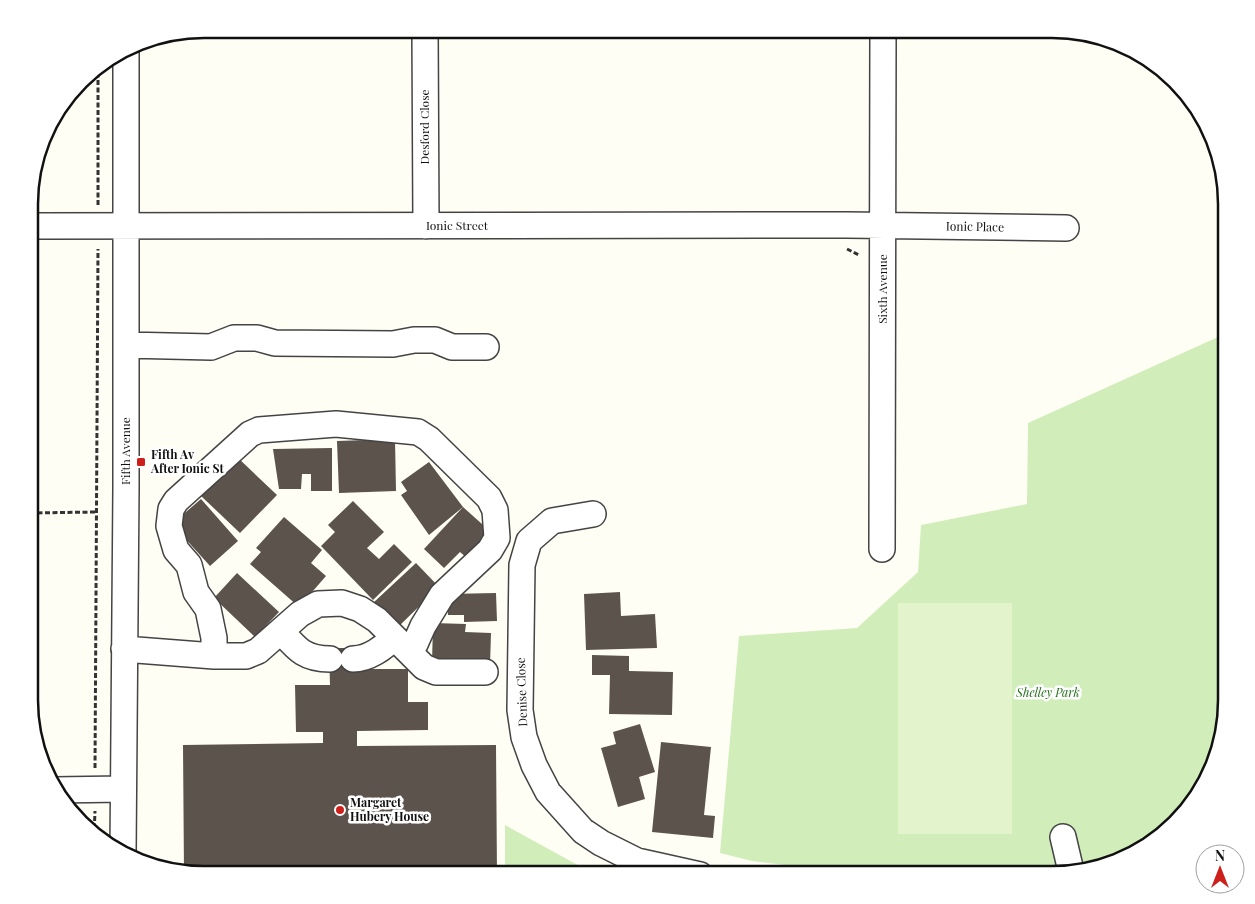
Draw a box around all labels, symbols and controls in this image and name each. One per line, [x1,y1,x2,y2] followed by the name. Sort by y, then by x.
[416,89,432,165] street label: Desford Close
[426,217,489,233] street label: Ionic Street
[946,217,1004,235] street label: Ionic Place
[874,254,890,324] street label: Sixth Avenue
[117,417,133,485] street label: Fifth Avenue
[150,446,224,476] place label: Fifth Av After Ionic St
[135,456,147,468] marker: Fifth Av After Ionic St
[512,657,530,727] street label: Denise Close
[1015,684,1080,700] park label: Shelley Park
[350,794,429,824] place label: Margaret Hubery House
[334,804,346,816] marker: Margaret Hubery House
[1195,844,1245,894] north arrow
[1215,846,1225,865] text: N

